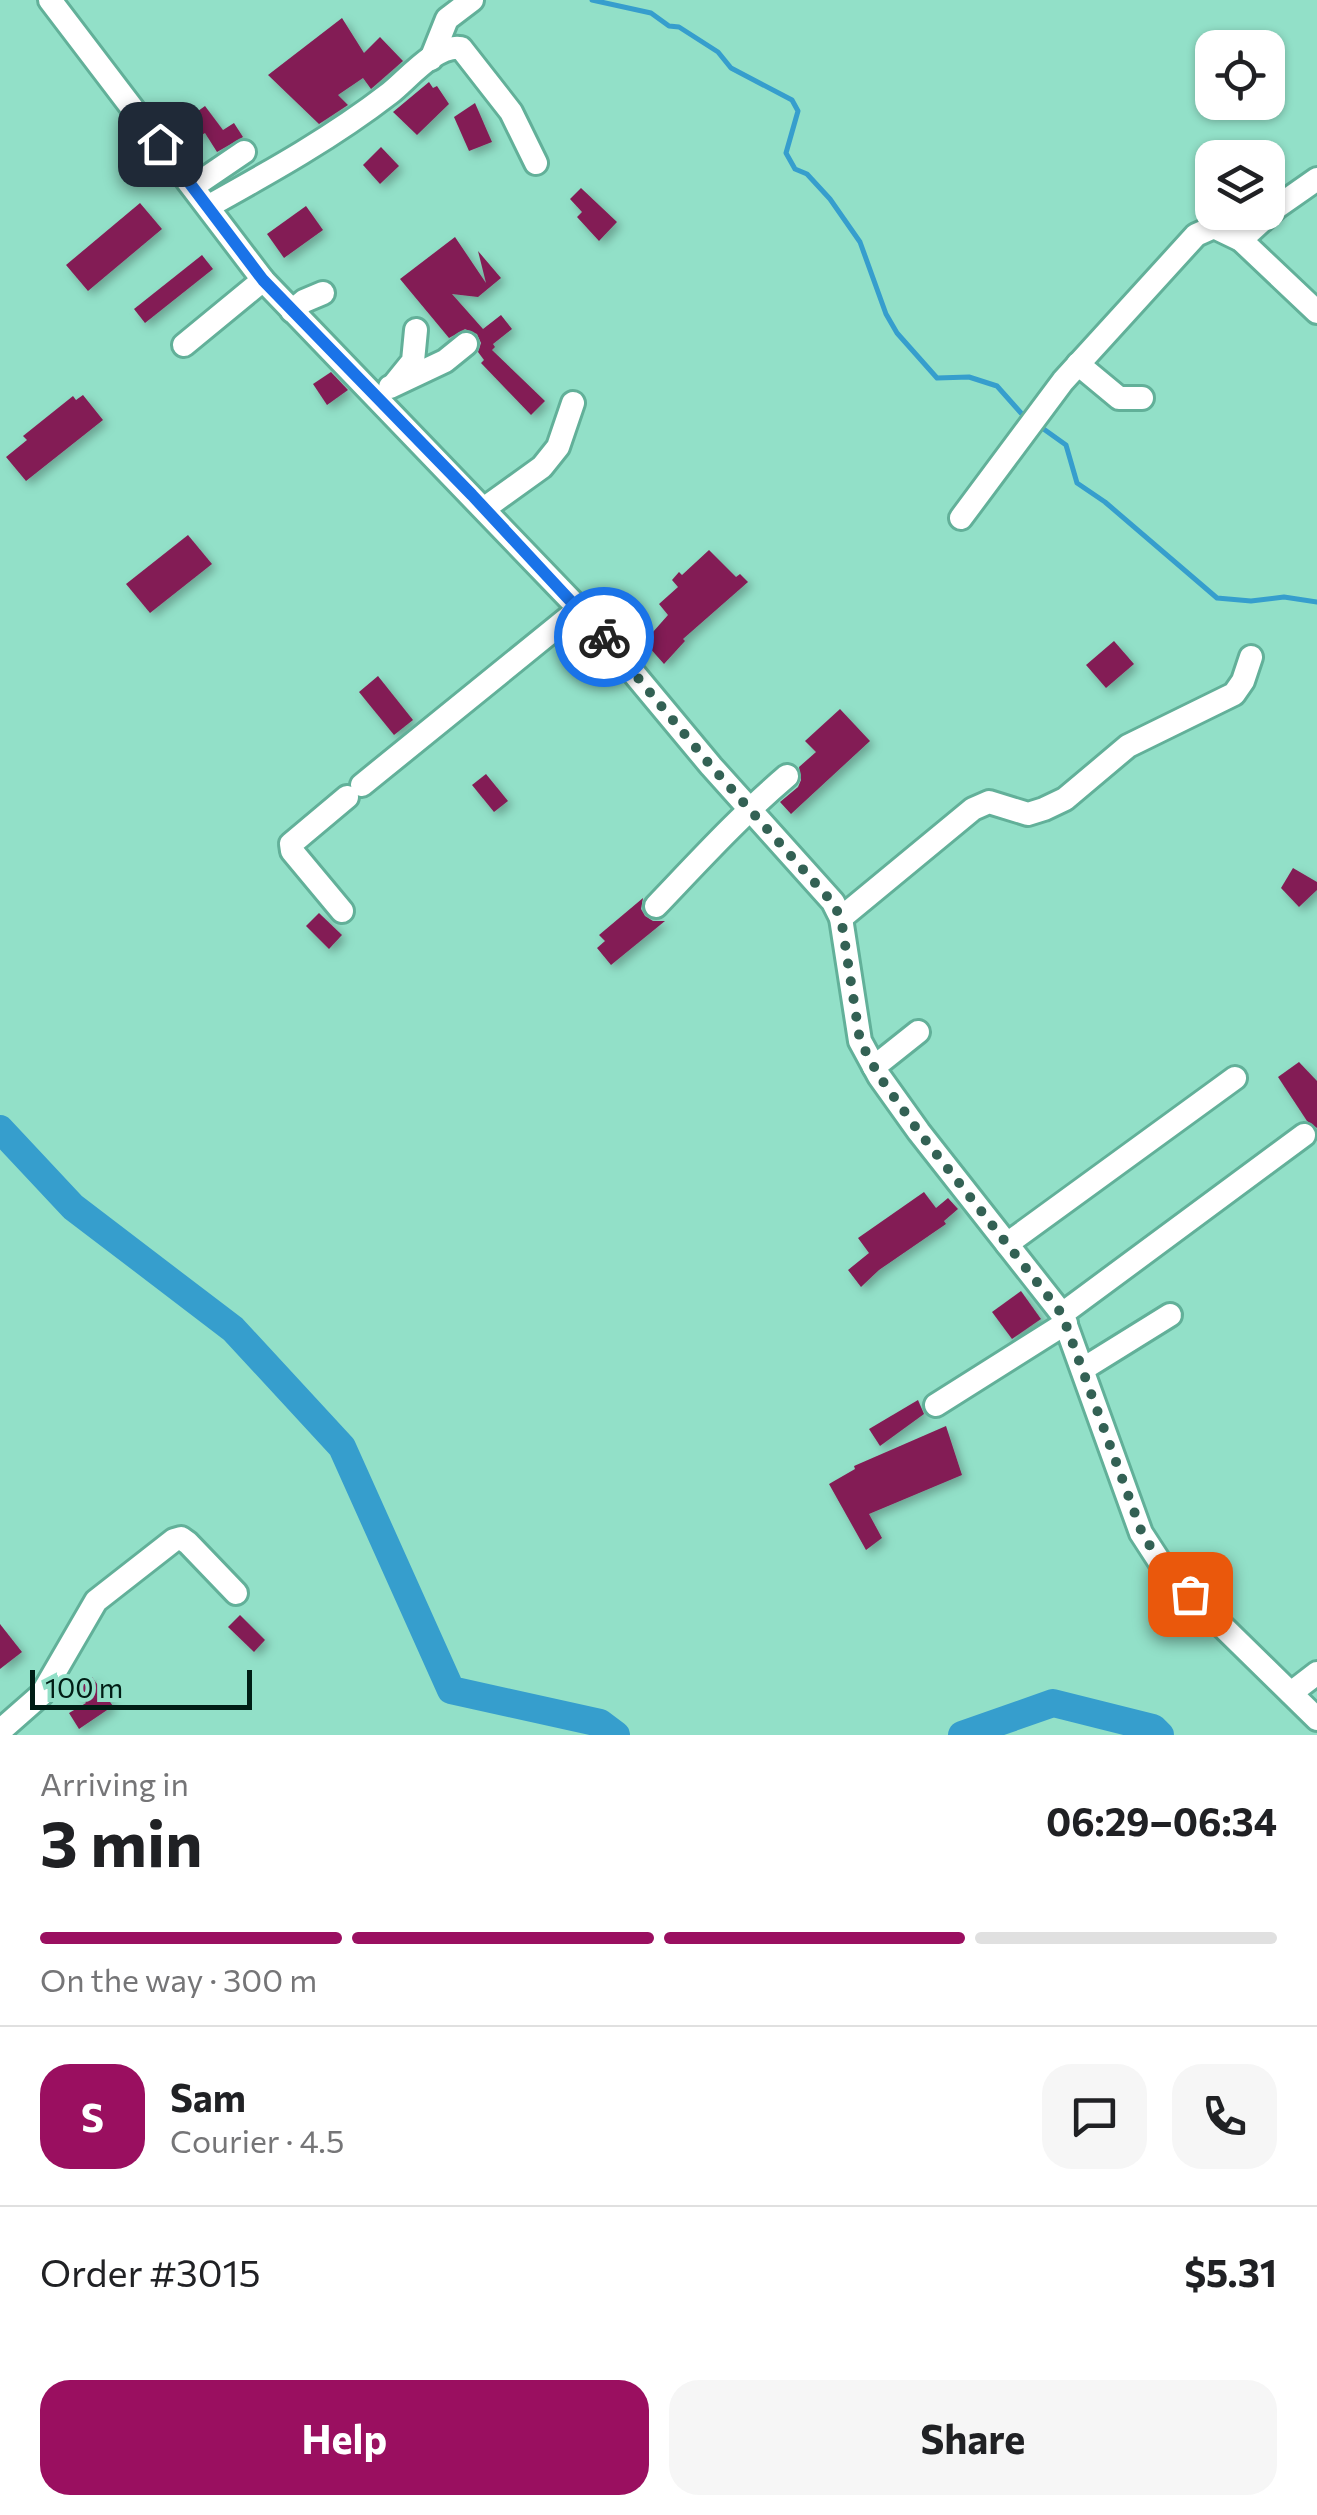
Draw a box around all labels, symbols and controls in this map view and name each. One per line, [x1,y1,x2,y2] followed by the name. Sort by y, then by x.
[1195,30,1285,230] map controls
[1195,30,1285,120] button: locate
[118,102,203,187] pin
[133,117,188,172] icon: home
[1195,140,1285,230] button: layers
[554,587,654,687] courier
[577,610,632,665] icon: bike
[1148,1552,1233,1637] pin
[1163,1567,1218,1622] icon: bag
[30,1665,252,1710] scale bar
[45,1670,123,1704] text: 100 m
[40,1763,189,1803] text: Arriving in
[1046,1797,1277,1844] text: 06:29–06:34
[40,1801,203,1880] text: 3 min
[40,1959,317,1999] text: On the way · 300 m
[1042,2064,1147,2169] button: chat
[1172,2064,1277,2169] button: phone
[170,2073,246,2120] text: Sam
[81,2093,104,2140] text: S
[170,2120,344,2160] text: Courier · 4.5
[40,2248,261,2295] text: Order #3015
[1184,2248,1277,2295] text: $5.31
[40,2380,649,2495] button: Help
[669,2380,1277,2495] button: Share

